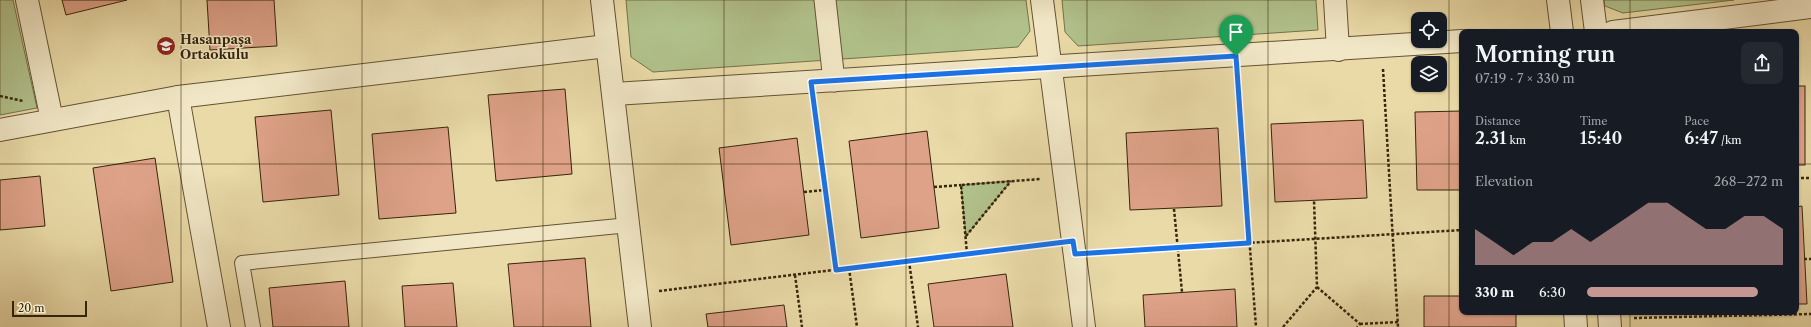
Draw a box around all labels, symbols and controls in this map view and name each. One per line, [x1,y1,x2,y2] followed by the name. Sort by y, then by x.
[1411,12,1447,92] map controls
[1411,12,1447,48] button: locate
[1219,15,1253,56] pin
[1225,21,1247,43] icon: arrive
[180,31,252,62] place label: Hasanpaşa Ortaokulu
[155,35,177,57] school or university icon: Hasanpaşa Ortaokulu
[1475,41,1615,68] text: Morning run
[1741,42,1783,84] button: share
[1411,56,1447,92] button: layers
[1475,70,1575,86] text: 07:19 · 7 × 330 m
[1475,114,1521,128] text: Distance
[1580,114,1607,128] text: Time
[1684,114,1709,128] text: Pace
[1475,128,1507,148] text: 2.31
[1580,128,1622,148] text: 15:40
[1684,128,1718,148] text: 6:47
[1507,133,1526,147] text: km
[1718,133,1742,147] text: /km
[1475,173,1533,189] text: Elevation
[1714,173,1783,189] text: 268–272 m
[1475,284,1514,300] text: 330 m
[1539,284,1566,300] text: 6:30
[12,299,87,318] scale bar
[18,301,44,315] text: 20 m

